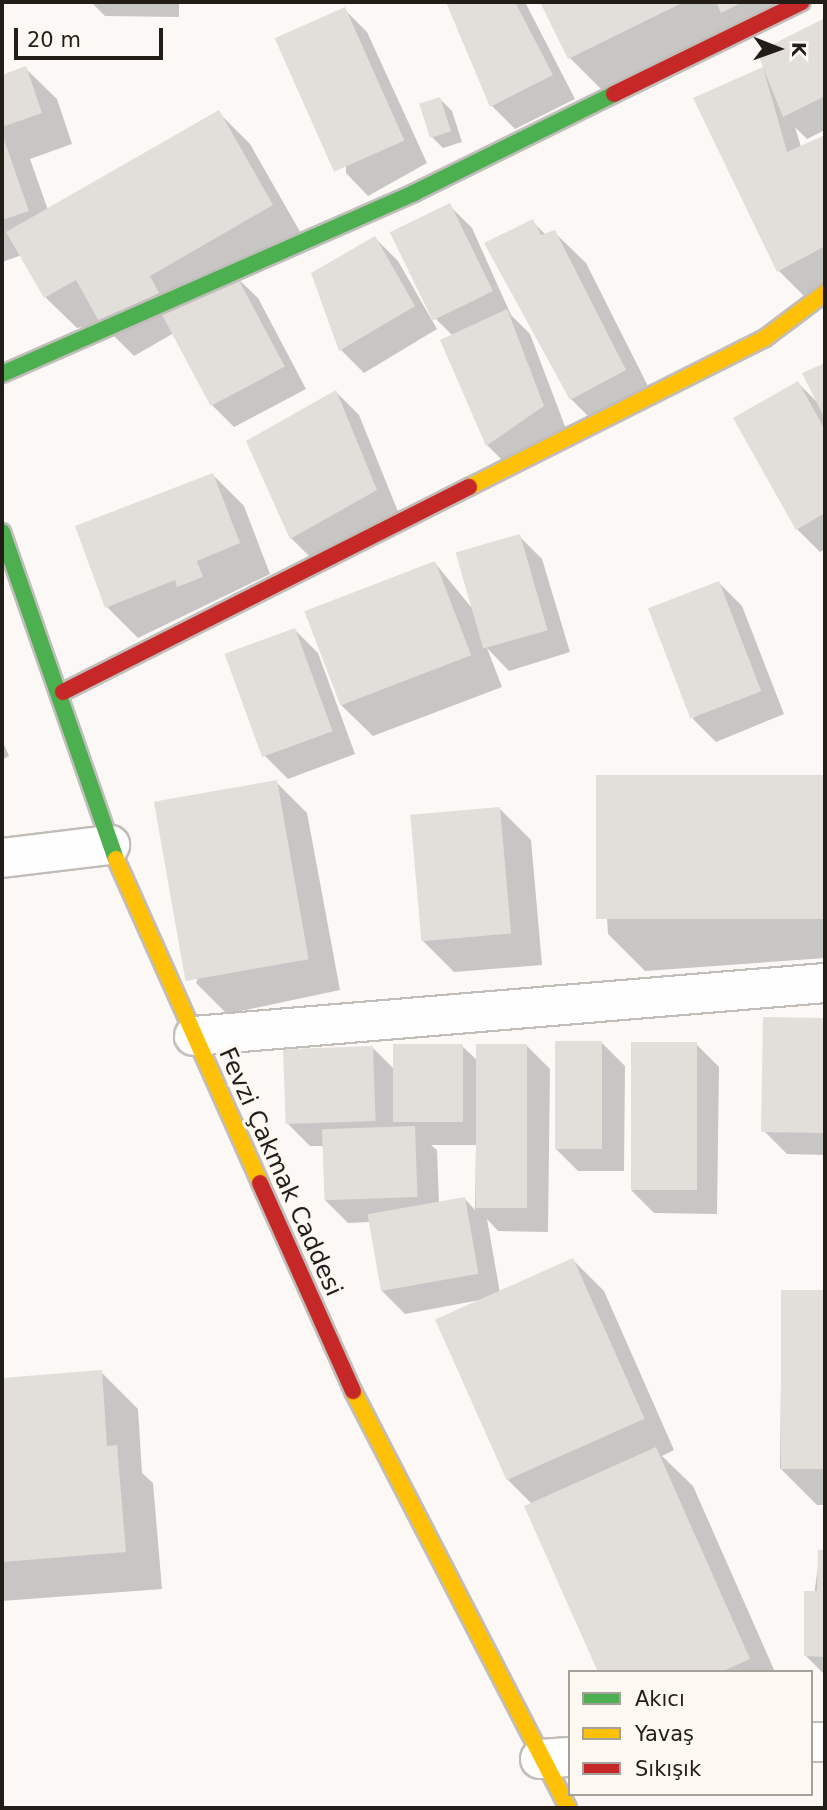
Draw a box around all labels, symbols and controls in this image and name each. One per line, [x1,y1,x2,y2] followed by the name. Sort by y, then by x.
[18,14,166,58] scale bar
[743,14,813,84] north arrow
[27,28,81,52] text: 20 m
[788,42,810,57] text: K
[212,1043,348,1301] street label: Fevzi Çakmak Caddesi
[568,1670,813,1796] legend
[635,1687,685,1711] text: Akıcı
[635,1722,694,1746] text: Yavaş
[635,1757,701,1781] text: Sıkışık

